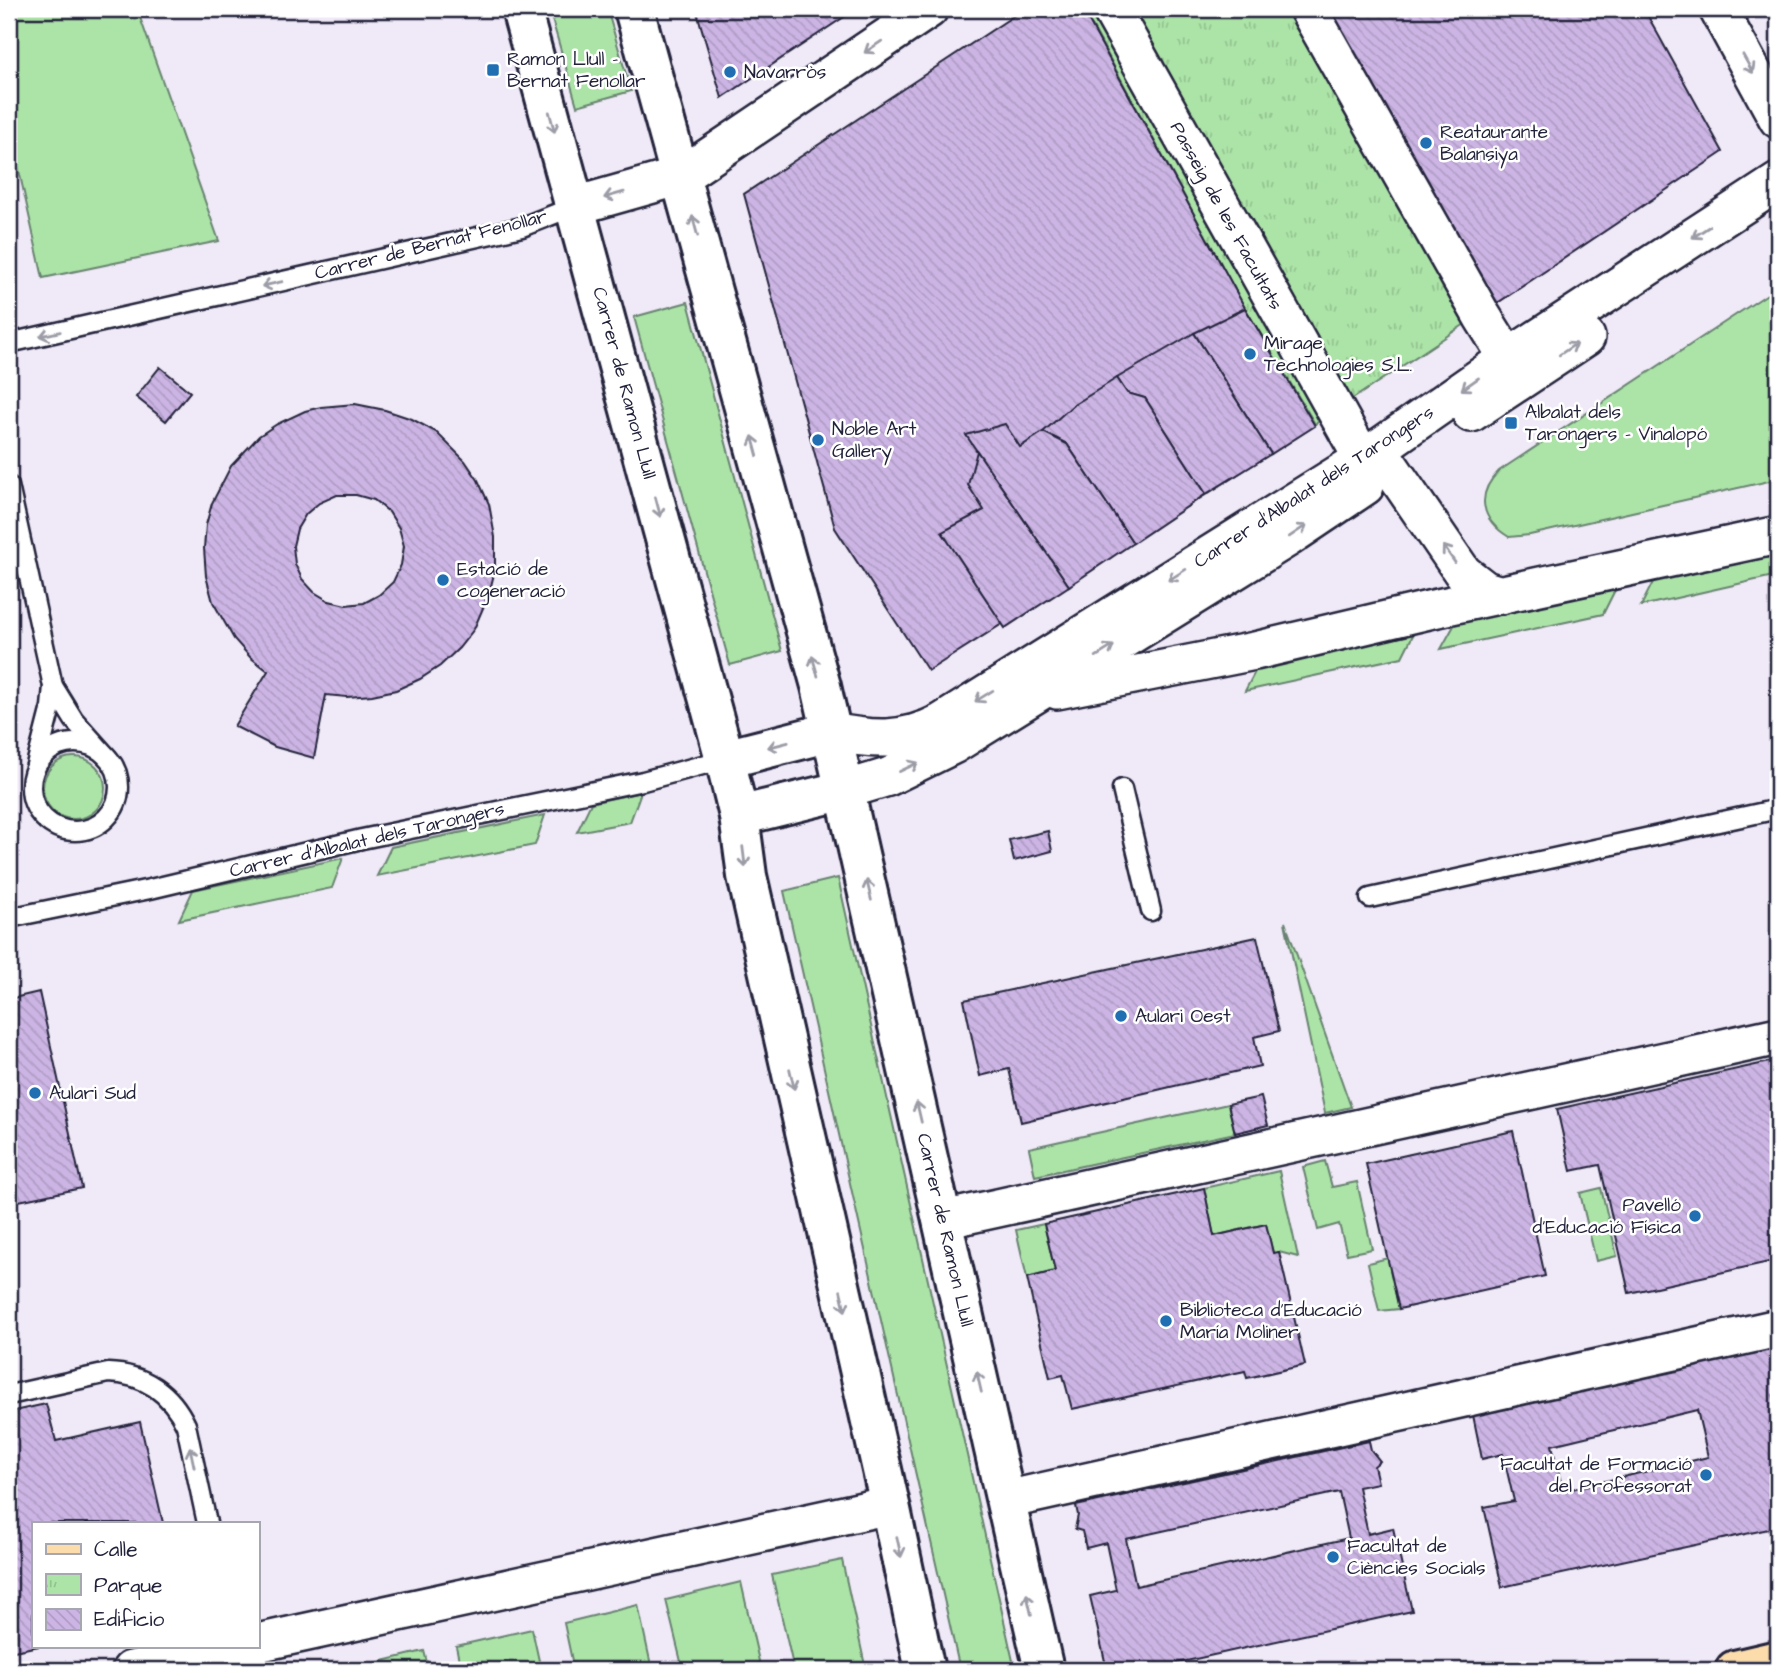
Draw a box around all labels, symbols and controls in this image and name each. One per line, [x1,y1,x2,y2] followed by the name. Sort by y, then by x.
[863,40,883,54] one-way arrow
[507,46,646,95] place label: Ramon Llull - Bernat Fenollar
[1742,53,1755,74] one-way arrow
[744,59,826,86] place label: Navarròs
[485,62,501,78] marker: Ramon Llull - Bernat Fenollar
[722,64,738,80] marker: Navarròs
[546,110,559,133] one-way arrow
[1162,117,1289,316] street label: Passeig de les Facultats
[1440,119,1548,169] place label: Reataurante Balansiya
[1418,135,1434,151] marker: Reataurante Balansiya
[603,189,625,202] one-way arrow
[312,203,551,287] street label: Carrer de Bernat Fenollar
[688,216,701,238] one-way arrow
[1691,226,1711,240] one-way arrow
[261,277,284,291] one-way arrow
[585,284,663,482] street label: Carrer de Ramon Llull
[39,328,62,341] one-way arrow
[1264,330,1412,380] place label: Mirage Technologies S.L.
[1558,342,1577,356] one-way arrow
[1242,346,1258,362] marker: Mirage Technologies S.L.
[1461,377,1480,392] one-way arrow
[1189,399,1440,576] street label: Carrer d'Albalat dels Tarongers
[1525,399,1708,449] place label: Albalat dels Tarongers - Vinalopó
[1503,415,1519,431] marker: Albalat dels Tarongers - Vinalopó
[832,416,917,466] place label: Noble Art Gallery
[810,432,826,448] marker: Noble Art Gallery
[748,435,761,458] one-way arrow
[652,495,665,517] one-way arrow
[1288,524,1307,538] one-way arrow
[1442,545,1456,564] one-way arrow
[457,556,566,606] place label: Estació de cogeneració
[1167,569,1187,583] one-way arrow
[435,572,451,588] marker: Estació de cogeneració
[1094,644,1114,658] one-way arrow
[807,655,820,677] one-way arrow
[974,689,994,703] one-way arrow
[767,739,790,752] one-way arrow
[898,760,919,774] one-way arrow
[227,795,507,886] street label: Carrer d'Albalat dels Tarongers
[738,845,751,868] one-way arrow
[861,879,875,902] one-way arrow
[1135,1003,1231,1030] place label: Aulari Oest
[1113,1008,1129,1024] marker: Aulari Oest
[787,1068,800,1090] one-way arrow
[49,1080,136,1107] place label: Aulari Sud
[27,1085,43,1101] marker: Aulari Sud
[911,1101,925,1124] one-way arrow
[910,1131,980,1329] street label: Carrer de Ramon Llull
[1533,1192,1681,1241] place label: Pavelló d'Educació Física
[1687,1208,1703,1224] marker: Pavelló d'Educació Física
[837,1289,850,1312] one-way arrow
[1180,1297,1362,1346] place label: Biblioteca d'Educació María Moliner
[1158,1313,1174,1329] marker: Biblioteca d'Educació María Moliner
[972,1371,986,1394] one-way arrow
[185,1446,199,1469] one-way arrow
[1500,1451,1692,1500] place label: Facultat de Formació del Professorat
[1698,1467,1714,1483] marker: Facultat de Formació del Professorat
[32,1522,259,1648] legend
[1347,1533,1485,1582] place label: Facultat de Ciències Socials
[94,1535,138,1564] text: Calle
[893,1535,907,1558] one-way arrow
[1325,1549,1341,1565] marker: Facultat de Ciències Socials
[94,1571,162,1600] text: Parque
[1022,1593,1035,1616] one-way arrow
[94,1605,164,1634] text: Edificio

